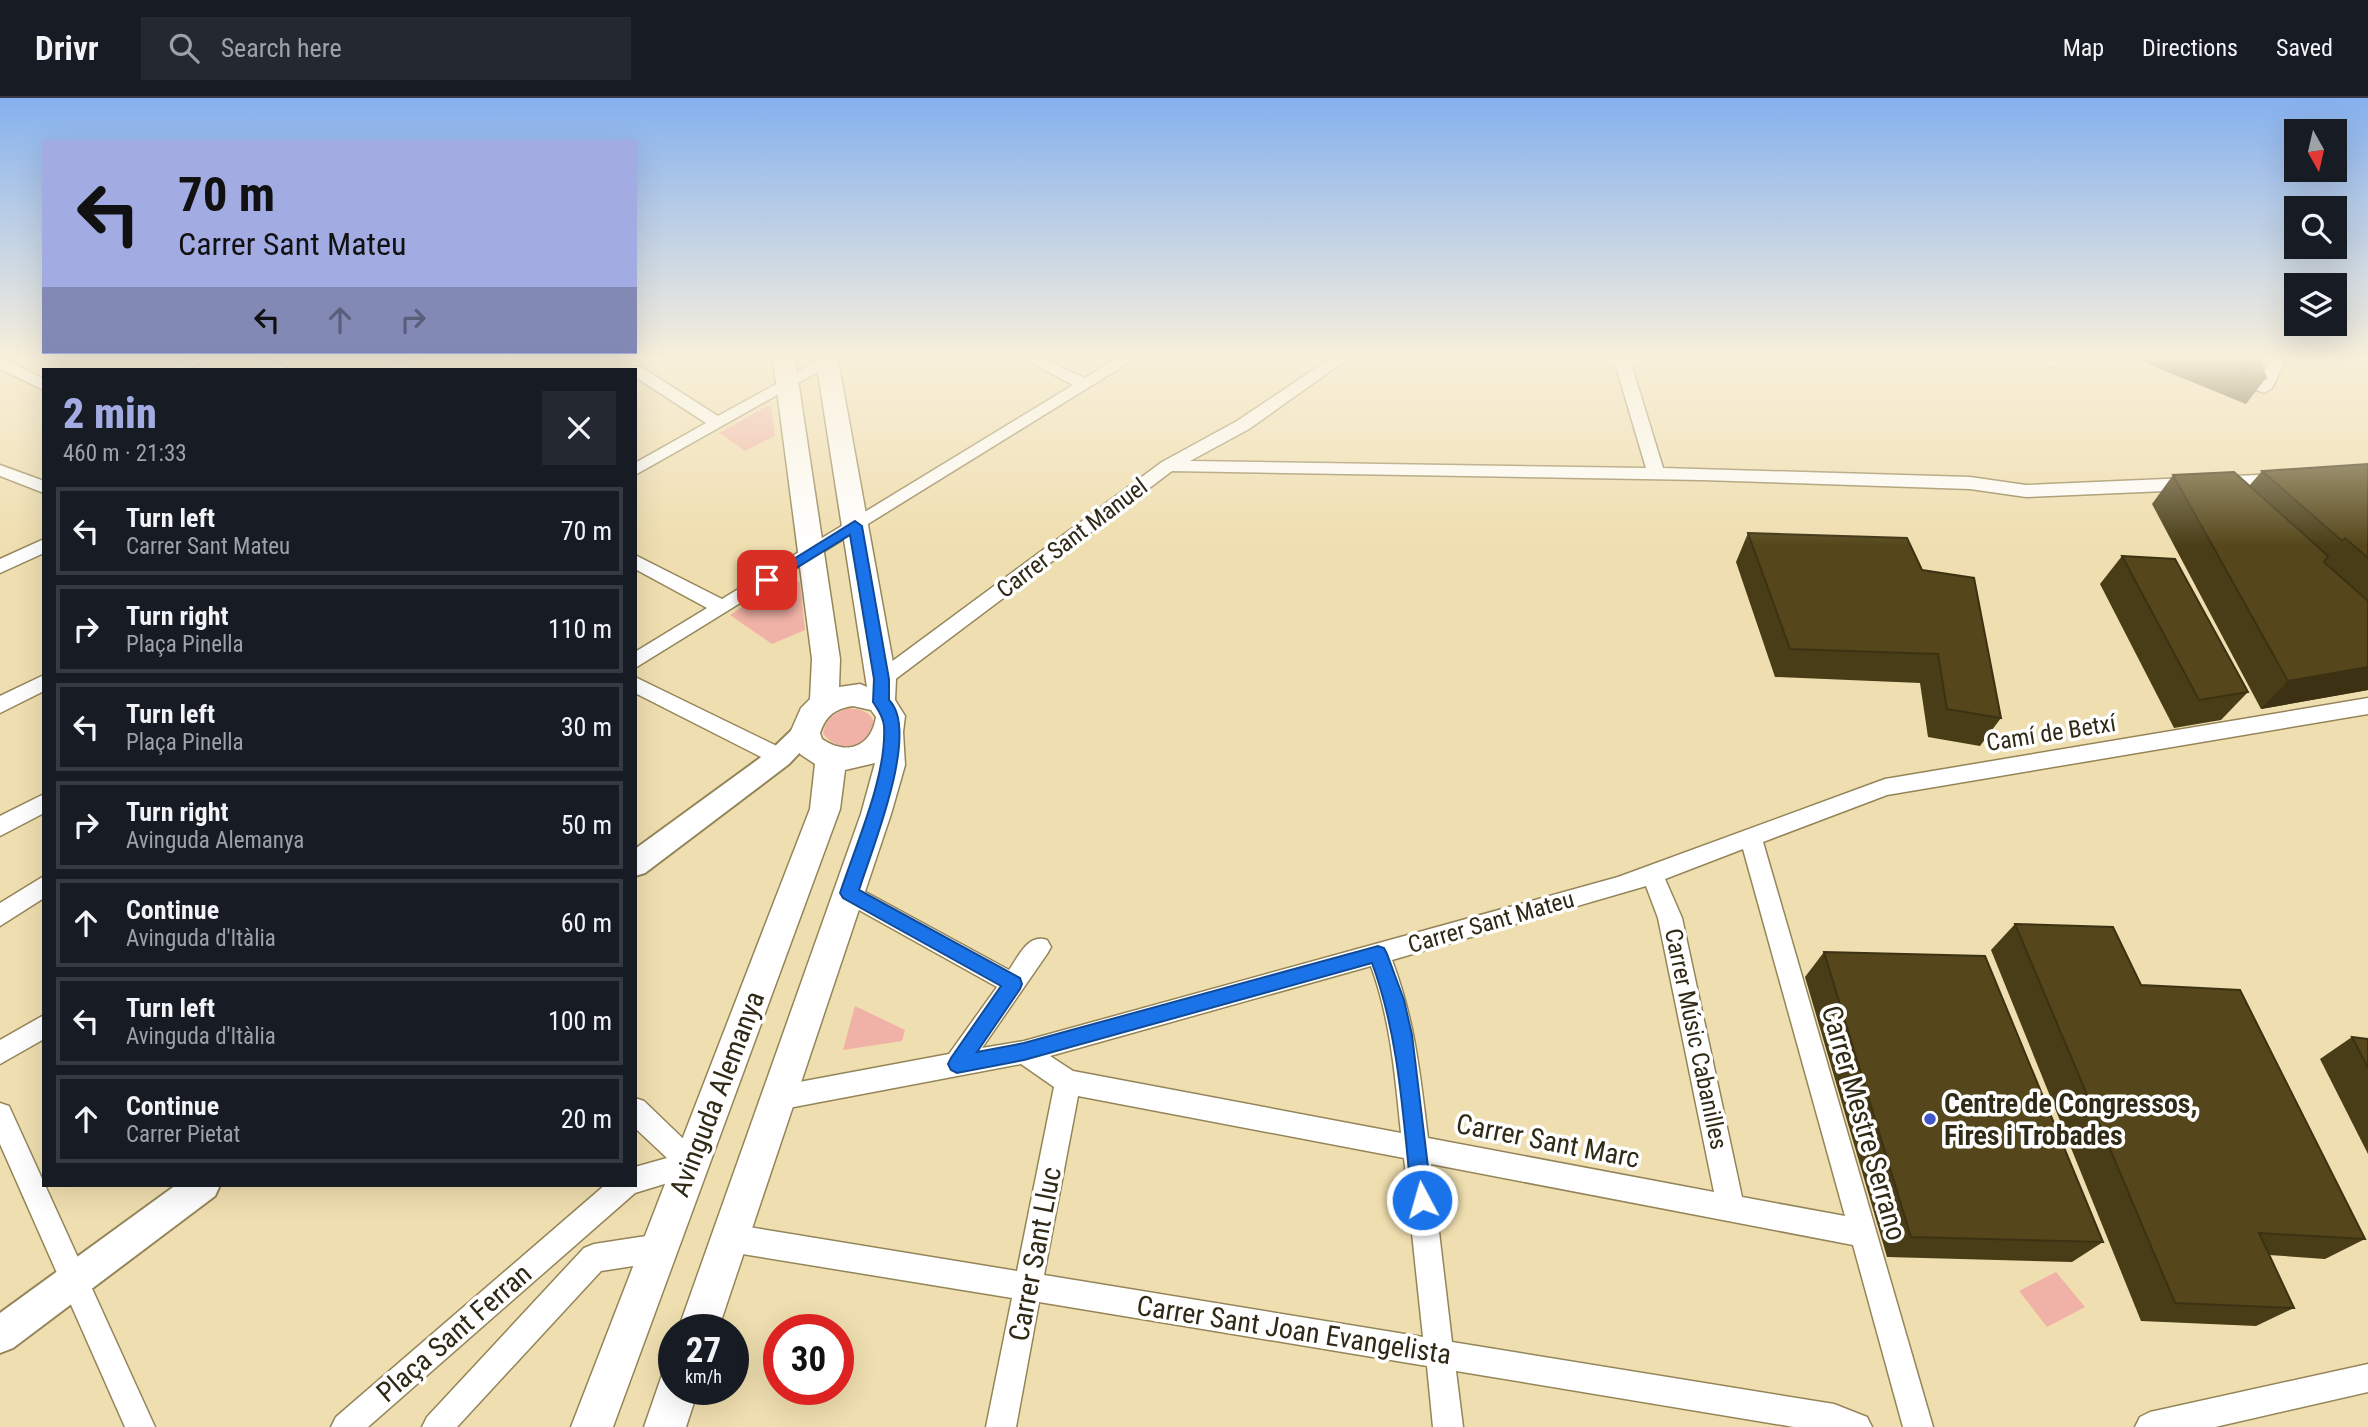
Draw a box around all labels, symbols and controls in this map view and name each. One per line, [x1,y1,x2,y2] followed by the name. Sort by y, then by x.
[141,17,631,80] search box
[35,29,99,68] text: Drivr
[165,29,203,67] icon: search
[221,33,342,63] text: Search here
[2063,34,2104,62] text: Map
[2142,34,2238,62] text: Directions
[2276,34,2333,62] text: Saved
[2284,119,2347,182] north arrow
[2284,119,2347,336] map controls
[178,166,275,223] text: 70 m
[63,168,154,259] icon: left
[2284,196,2347,259] button: search
[178,225,406,263] text: Carrer Sant Mateu
[2284,273,2347,336] button: layers
[248,301,286,339] icon: left
[321,301,359,339] icon: ahead
[394,301,432,339] icon: right
[63,389,157,438] text: 2 min
[542,391,616,465] button: close
[63,440,187,467] text: 460 m · 21:33
[991,472,1153,604] street label: Carrer Sant Manuel
[126,503,215,533] text: Turn left
[67,512,105,550] icon: left
[561,516,612,546] text: 70 m
[126,533,290,560] text: Carrer Sant Mateu
[737,550,797,610] pin
[748,561,786,599] icon: arrive
[126,601,228,631] text: Turn right
[67,610,105,648] icon: right
[548,614,612,644] text: 110 m
[126,631,243,658] text: Plaça Pinella
[126,699,215,729] text: Turn left
[67,708,105,746] icon: left
[1984,709,2119,757] street label: Camí de Betxí
[561,712,612,742] text: 30 m
[126,729,243,756] text: Plaça Pinella
[126,797,228,827] text: Turn right
[67,806,105,844] icon: right
[561,810,612,840] text: 50 m
[126,827,304,854] text: Avinguda Alemanya
[1405,885,1577,959] street label: Carrer Sant Mateu
[126,895,219,925] text: Continue
[67,904,105,942] icon: ahead
[561,908,612,938] text: 60 m
[126,925,276,952] text: Avinguda d'Itàlia
[1659,926,1733,1152] street label: Carrer Músic Cabanilles
[663,987,771,1201] street label: Avinguda Alemanya
[126,993,215,1023] text: Turn left
[67,1002,105,1040] icon: left
[1815,1002,1913,1244] street label: Carrer Mestre Serrano
[548,1006,612,1036] text: 100 m
[126,1023,276,1050] text: Avinguda d'Itàlia
[1944,1087,2197,1152] place label: Centre de Congressos, Fires i Trobades
[126,1091,219,1121] text: Continue
[67,1100,105,1138] icon: ahead
[561,1104,612,1134] text: 20 m
[1453,1107,1643,1175] street label: Carrer Sant Marc
[1922,1111,1938,1127] marker: Centre de Congressos, Fires i Trobades
[126,1121,240,1148] text: Carrer Pietat
[1385,1163,1459,1237] position arrow
[1002,1164,1068,1344] street label: Carrer Sant Lluc
[370,1257,538,1409] street label: Plaça Sant Ferran
[1134,1289,1454,1371] street label: Carrer Sant Joan Evangelista
[763,1314,854,1405] speed limit sign: 30
[686,1330,721,1371] text: 27
[685,1366,722,1387] text: km/h

